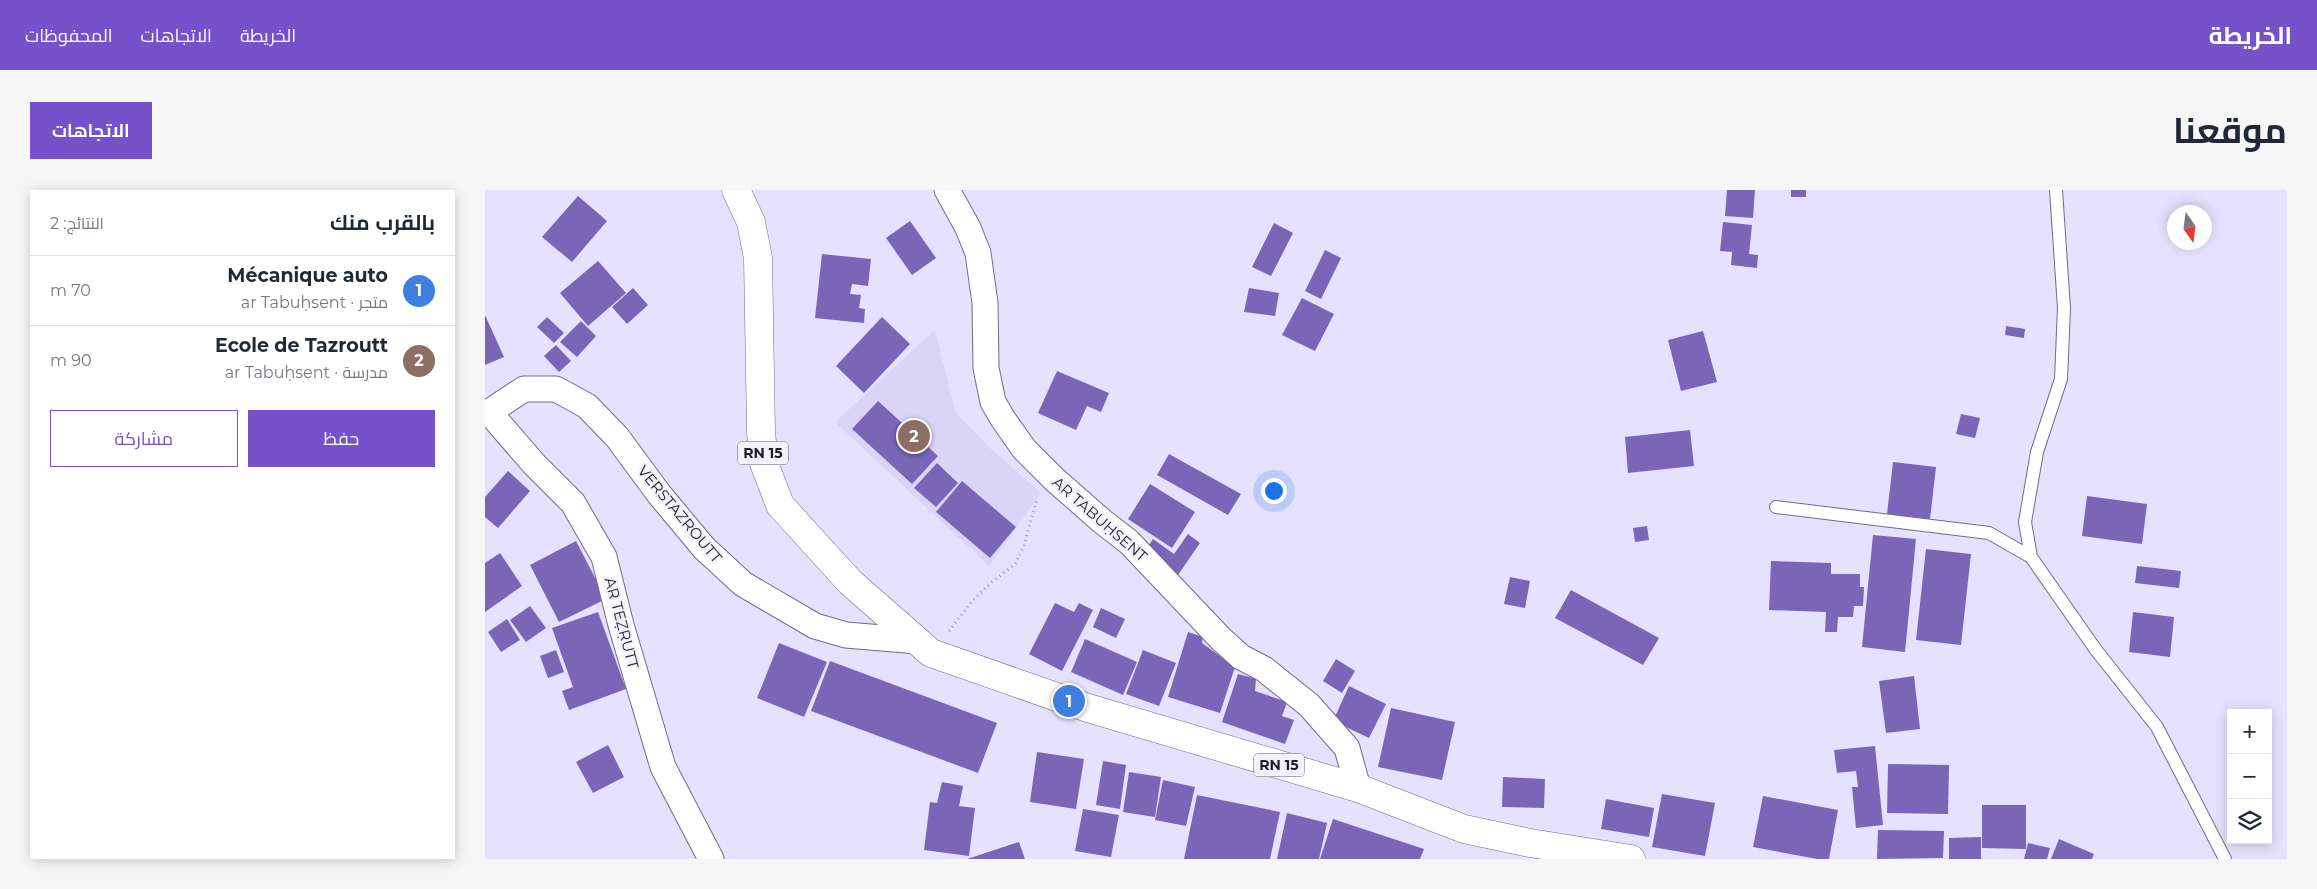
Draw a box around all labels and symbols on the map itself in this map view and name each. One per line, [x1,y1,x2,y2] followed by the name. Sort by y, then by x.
[2167,205,2212,250] north arrow
[898,417,930,455] pin: 2
[738,442,788,464] road number: RN 15
[634,461,727,567] street label: VERSTAZROUTT
[1049,473,1152,566] street label: AR TABUḤSENT
[1261,478,1287,504] your location
[601,575,643,671] street label: AR TEẒṚUTT
[1053,682,1085,720] pin: 1
[1254,754,1304,776] road number: RN 15

